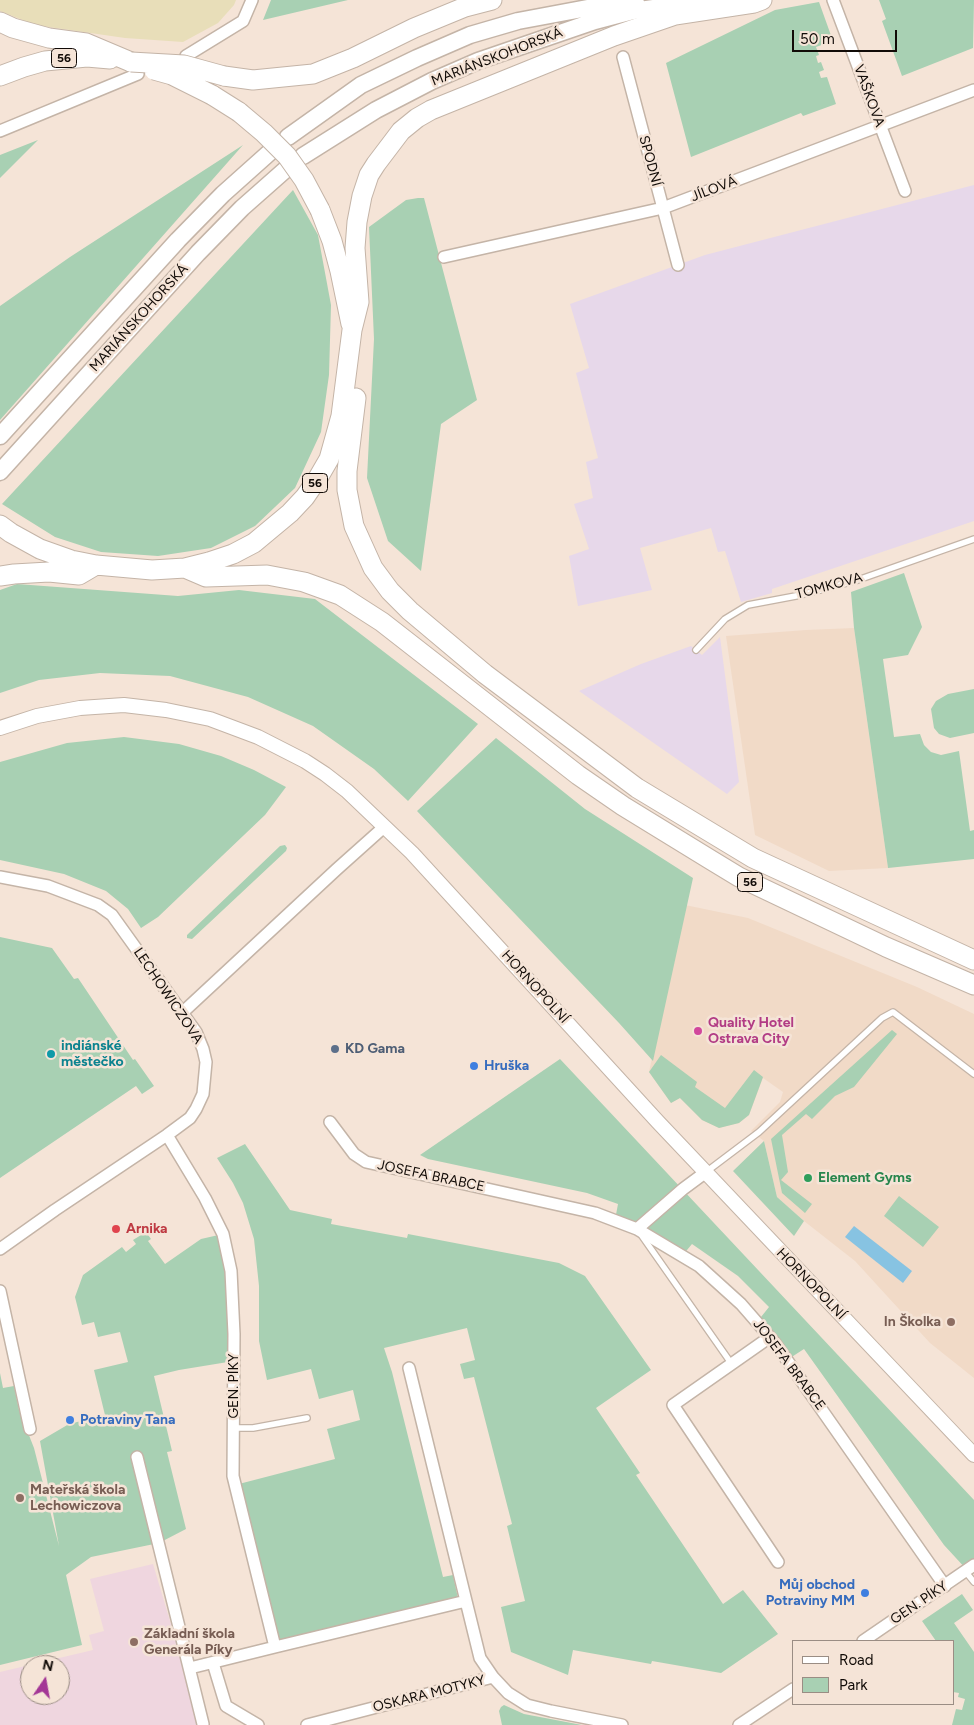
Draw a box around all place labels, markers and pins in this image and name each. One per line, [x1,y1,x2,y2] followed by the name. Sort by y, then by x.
[708,1015,794,1048] place label: Quality Hotel Ostrava City
[692,1025,704,1037] marker: Quality Hotel Ostrava City
[61,1038,124,1070] place label: indiánské městečko
[345,1041,405,1057] place label: KD Gama
[329,1043,341,1055] marker: KD Gama
[45,1048,57,1060] marker: indiánské městečko
[484,1058,529,1074] place label: Hruška
[468,1060,480,1072] marker: Hruška
[818,1170,912,1186] place label: Element Gyms
[802,1172,814,1184] marker: Element Gyms
[126,1221,168,1237] place label: Arnika
[110,1223,122,1235] marker: Arnika
[884,1314,941,1330] place label: In Školka
[945,1316,957,1328] marker: In Školka
[80,1412,175,1428] place label: Potraviny Tana
[64,1414,76,1426] marker: Potraviny Tana
[30,1482,125,1514] place label: Mateřská škola Lechowiczova
[14,1492,26,1504] marker: Mateřská škola Lechowiczova
[766,1577,855,1610] place label: Můj obchod Potraviny MM
[859,1587,871,1599] marker: Můj obchod Potraviny MM
[144,1626,235,1658] place label: Základní škola Generála Píky
[128,1636,140,1648] marker: Základní škola Generála Píky

